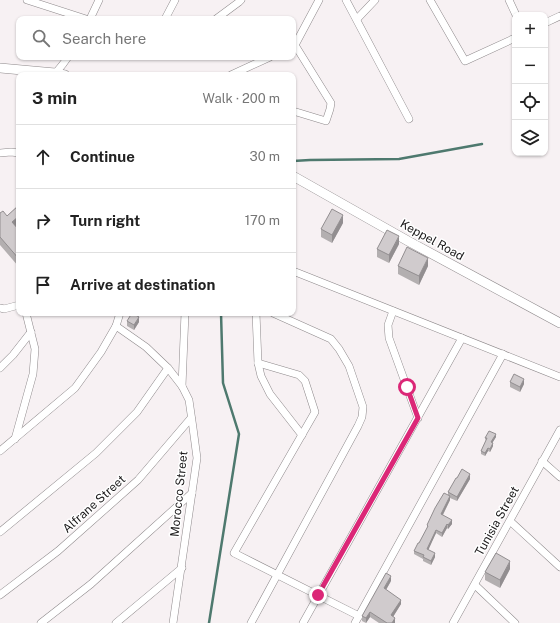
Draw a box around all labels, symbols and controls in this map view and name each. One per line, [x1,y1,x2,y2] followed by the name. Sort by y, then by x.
[512,12,548,156] map controls
[512,12,548,48] button: +
[16,16,296,60] search box
[30,27,52,49] icon: search
[62,30,146,47] text: Search here
[512,48,548,84] button: −
[512,84,548,120] button: locate
[32,88,77,108] text: 3 min
[203,91,280,106] text: Walk · 200 m
[512,120,548,156] button: layers
[32,146,54,168] icon: ahead
[70,148,135,165] text: Continue
[250,149,280,164] text: 30 m
[32,210,54,232] icon: right
[70,212,140,229] text: Turn right
[245,213,280,228] text: 170 m
[398,217,466,263] street label: Keppel Road
[32,274,54,296] icon: arrive
[70,276,215,293] text: Arrive at destination
[398,378,416,396] route start
[168,450,191,538] street label: Morocco Street
[60,472,128,536] street label: Alfrane Street
[472,484,522,558] street label: Tunisia Street
[309,586,327,604] route end

